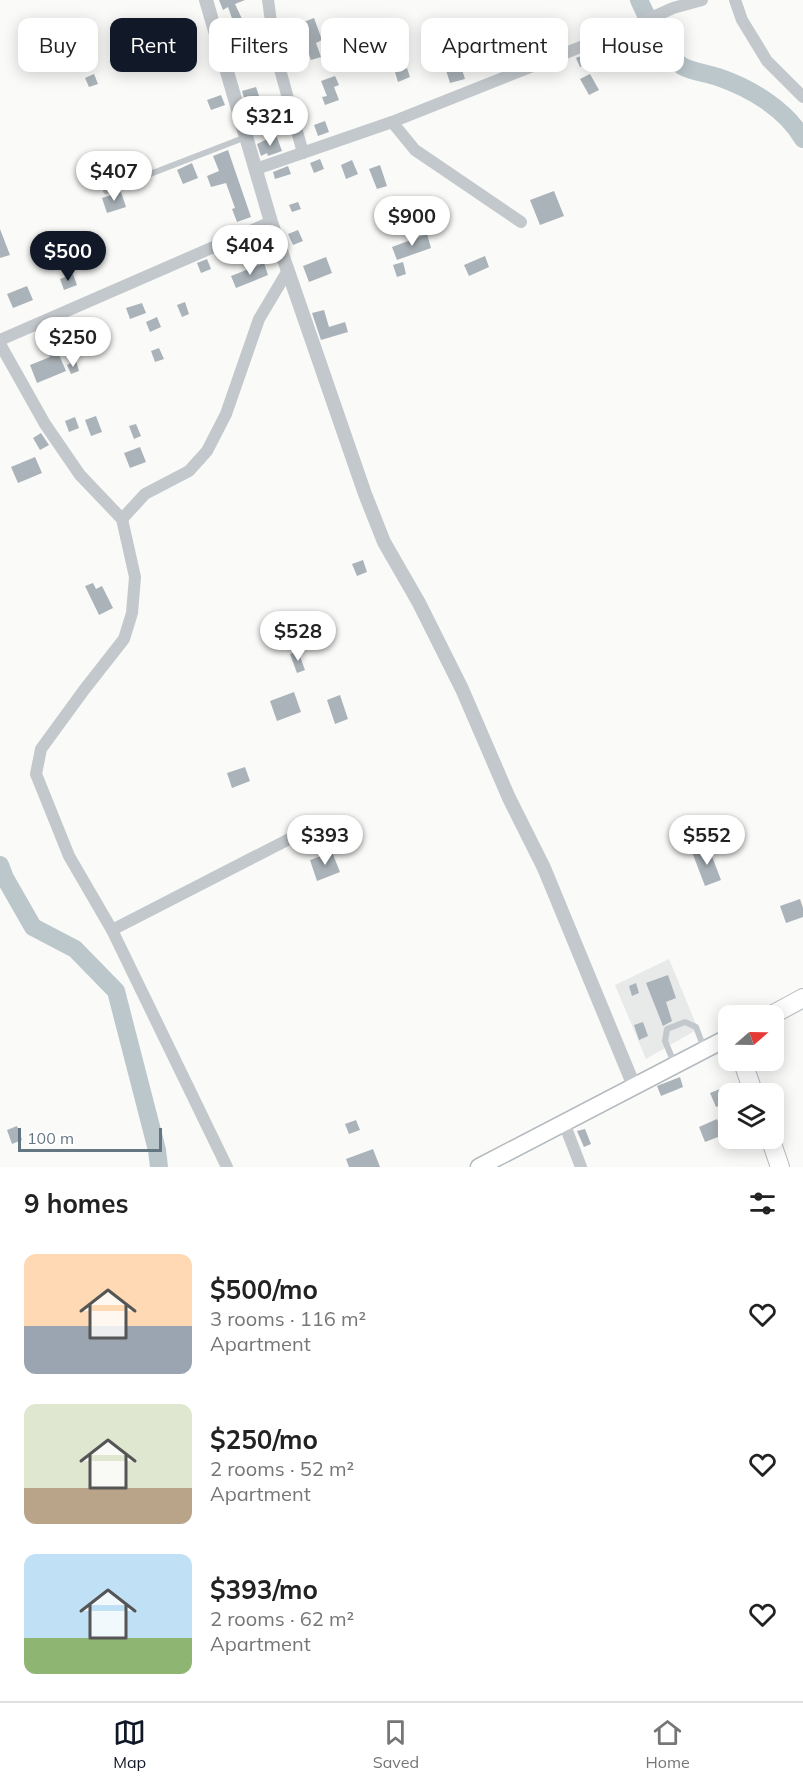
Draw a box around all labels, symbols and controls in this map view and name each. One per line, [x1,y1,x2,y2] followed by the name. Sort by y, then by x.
[18,18,98,72] chip: Buy
[110,18,197,72] chip: Rent
[209,18,309,72] chip: Filters
[321,18,409,72] chip: New
[421,18,568,72] chip: Apartment
[580,18,684,72] chip: House
[234,96,306,147] pin: $321
[246,103,294,128] text: $321
[78,151,150,202] pin: $407
[90,158,138,183] text: $407
[376,196,448,247] pin: $900
[388,203,436,228] text: $900
[214,225,286,276] pin: $404
[32,231,104,282] pin: $500
[226,232,274,257] text: $404
[44,238,92,263] text: $500
[37,317,109,368] pin: $250
[49,324,97,349] text: $250
[262,611,334,662] pin: $528
[274,618,322,643] text: $528
[289,815,361,866] pin: $393
[671,815,743,866] pin: $552
[301,822,349,847] text: $393
[683,822,731,847] text: $552
[718,1005,784,1071] north arrow
[718,1005,784,1149] map controls
[718,1083,784,1149] button: layers
[18,1125,162,1152] scale bar
[27,1128,74,1148] text: 100 m
[24,1187,128,1220] text: 9 homes
[746,1187,779,1220] icon: filters
[210,1273,318,1306] text: $500/mo
[72,1278,144,1350] icon: home
[746,1298,779,1331] icon: heart
[210,1306,366,1331] text: 3 rooms · 116 m²
[210,1331,311,1356] text: Apartment
[210,1423,318,1456] text: $250/mo
[72,1428,144,1500] icon: home
[746,1448,779,1481] icon: heart
[210,1456,354,1481] text: 2 rooms · 52 m²
[210,1481,311,1506] text: Apartment
[210,1573,318,1606] text: $393/mo
[72,1578,144,1650] icon: home
[746,1598,779,1631] icon: heart
[210,1606,354,1631] text: 2 rooms · 62 m²
[210,1631,311,1656] text: Apartment
[113,1716,146,1772] tab: Map
[373,1716,419,1772] tab: Saved
[646,1716,690,1772] tab: Home

